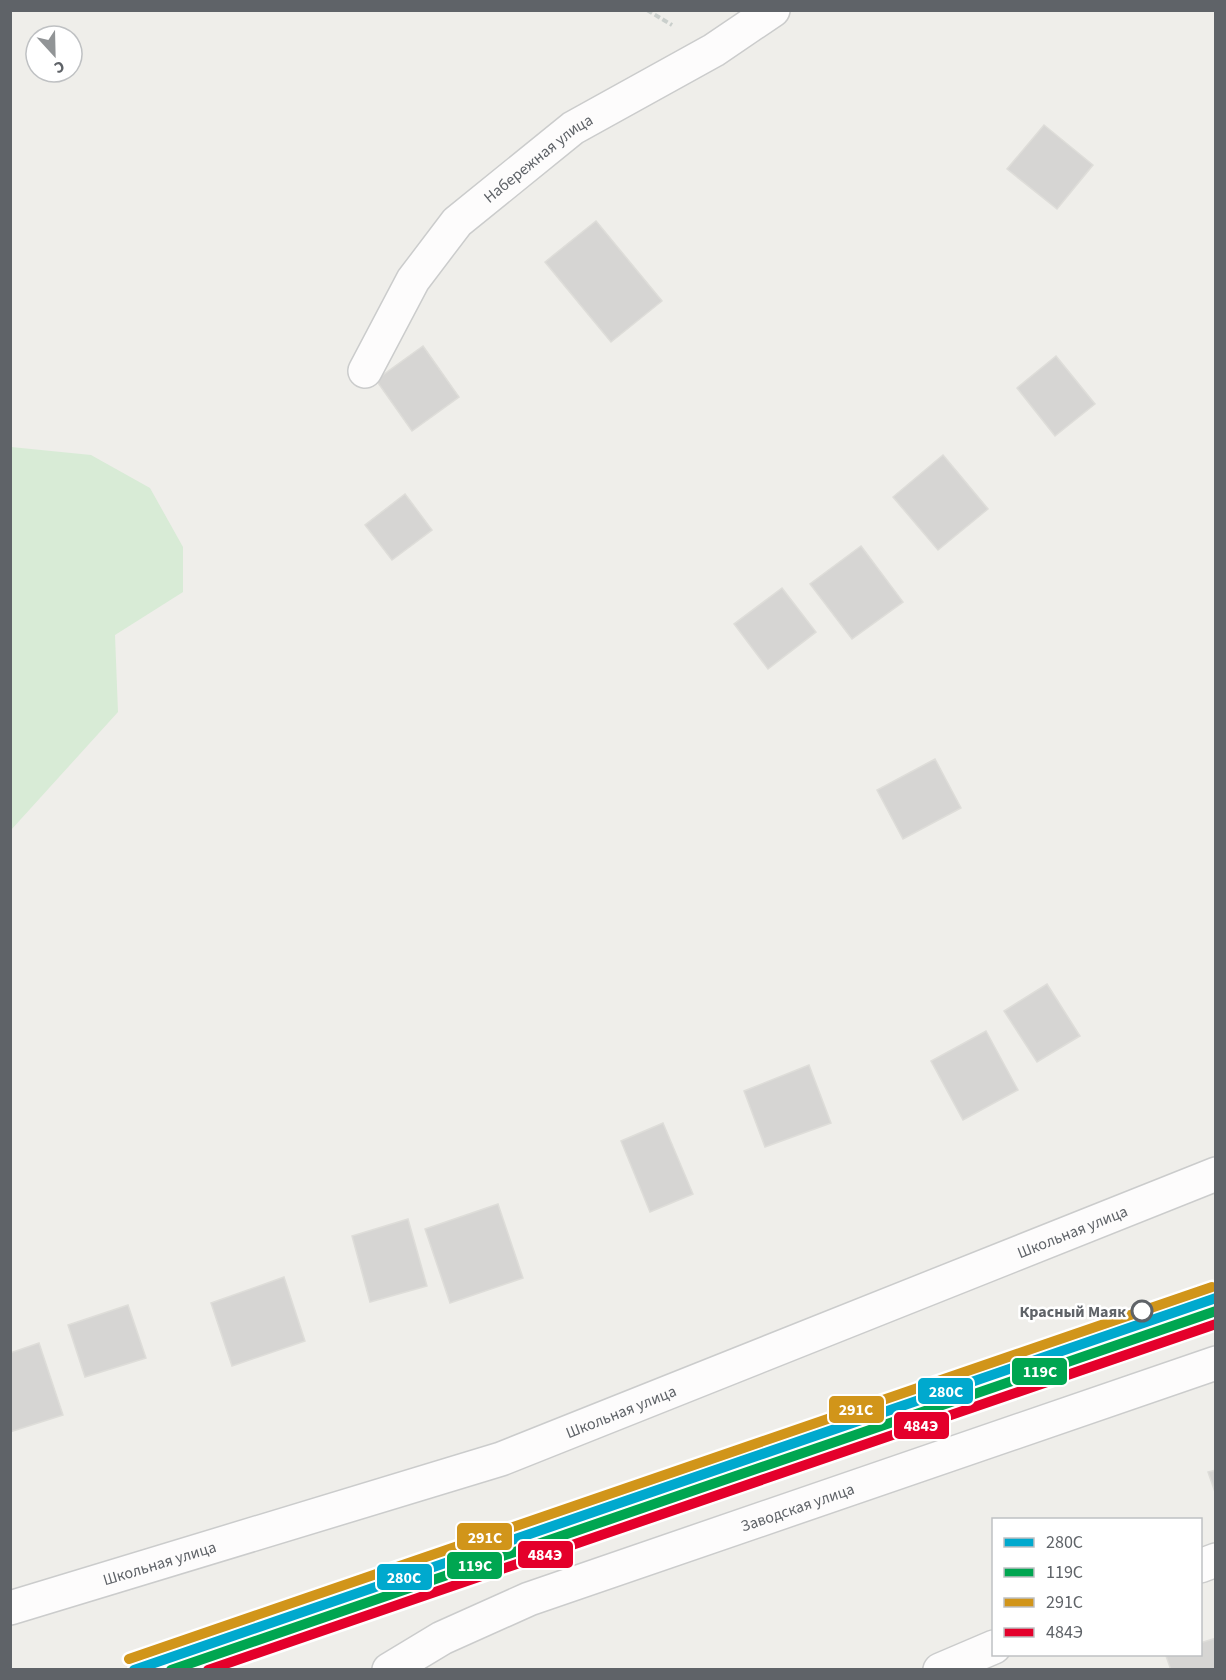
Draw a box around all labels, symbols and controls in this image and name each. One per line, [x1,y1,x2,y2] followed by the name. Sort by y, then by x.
[24,24,84,84] north arrow
[51,55,68,79] text: С
[479,109,597,208] street label: Набережная улица
[1014,1200,1131,1264] street label: Школьная улица
[1131,1300,1153,1322] marker: Красный Маяк
[1020,1301,1126,1323] place label: Красный Маяк
[1011,1357,1068,1386] line badge: 119С
[1023,1361,1057,1383] text: 119С
[917,1377,974,1405] line badge: 280С
[563,1380,680,1444] street label: Школьная улица
[929,1381,963,1403] text: 280С
[828,1395,885,1424] line badge: 291С
[839,1399,873,1421] text: 291С
[893,1411,950,1440] line badge: 484Э
[904,1415,938,1437] text: 484Э
[738,1478,857,1537] street label: Заводская улица
[992,1518,1202,1656] legend
[456,1522,513,1551] line badge: 291С
[468,1527,502,1549] text: 291С
[1046,1530,1083,1555] text: 280С
[100,1536,219,1591] street label: Школьная улица
[517,1540,574,1569] line badge: 484Э
[528,1544,562,1566] text: 484Э
[446,1551,503,1580] line badge: 119С
[458,1555,492,1577] text: 119С
[1046,1560,1083,1585] text: 119С
[376,1563,433,1591] line badge: 280С
[387,1567,421,1589] text: 280С
[1046,1590,1083,1615] text: 291С
[1046,1620,1083,1645] text: 484Э

